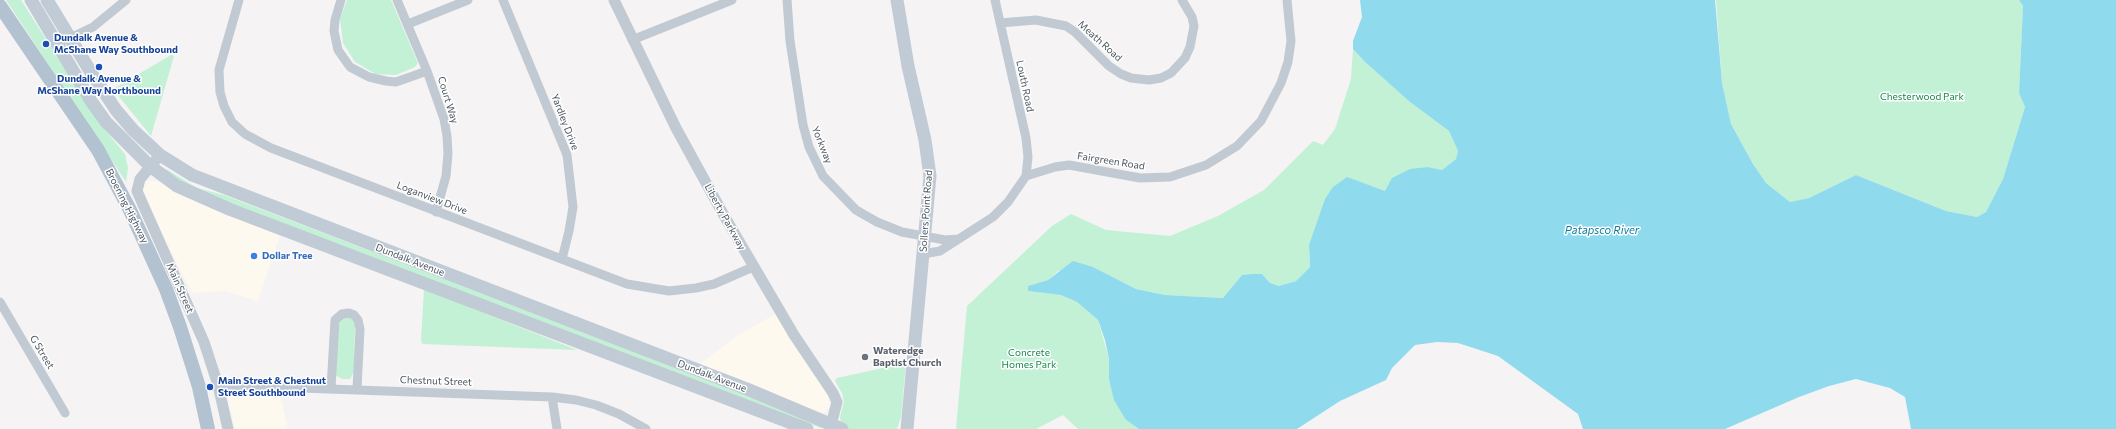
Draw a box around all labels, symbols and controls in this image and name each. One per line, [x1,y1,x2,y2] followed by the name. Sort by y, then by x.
[1075,18,1125,64] street label: Meath Road
[54,32,178,56] place label: Dundalk Avenue & McShane Way Southbound
[41,39,51,49] marker: Dundalk Avenue & McShane Way Southbound
[1014,59,1036,113] street label: Louth Road
[94,62,104,72] marker: Dundalk Avenue & McShane Way Northbound
[37,73,161,96] place label: Dundalk Avenue & McShane Way Northbound
[435,75,461,125] street label: Court Way
[1880,91,1964,103] park label: Chesterwood Park
[549,92,581,152] street label: Yardley Drive
[809,125,835,165] street label: Yorkway
[1076,150,1146,172] street label: Fairgreen Road
[103,167,151,245] street label: Broening Highway
[917,170,935,252] street label: Sollers Point Road
[395,179,469,217] street label: Loganview Drive
[702,182,748,252] street label: Liberty Parkway
[1565,223,1639,237] water label: Patapsco River
[374,241,446,279] street label: Dundalk Avenue
[262,250,312,262] place label: Dollar Tree
[249,251,259,261] marker: Dollar Tree
[164,261,196,315] street label: Main Street
[27,333,57,371] street label: G Street
[873,345,941,368] place label: Wateredge Baptist Church
[1002,347,1056,370] park label: Concrete Homes Park
[860,352,870,362] marker: Wateredge Baptist Church
[676,357,748,395] street label: Dundalk Avenue
[400,374,472,388] street label: Chestnut Street
[218,375,326,398] place label: Main Street & Chestnut Street Southbound
[205,382,215,392] marker: Main Street & Chestnut Street Southbound

